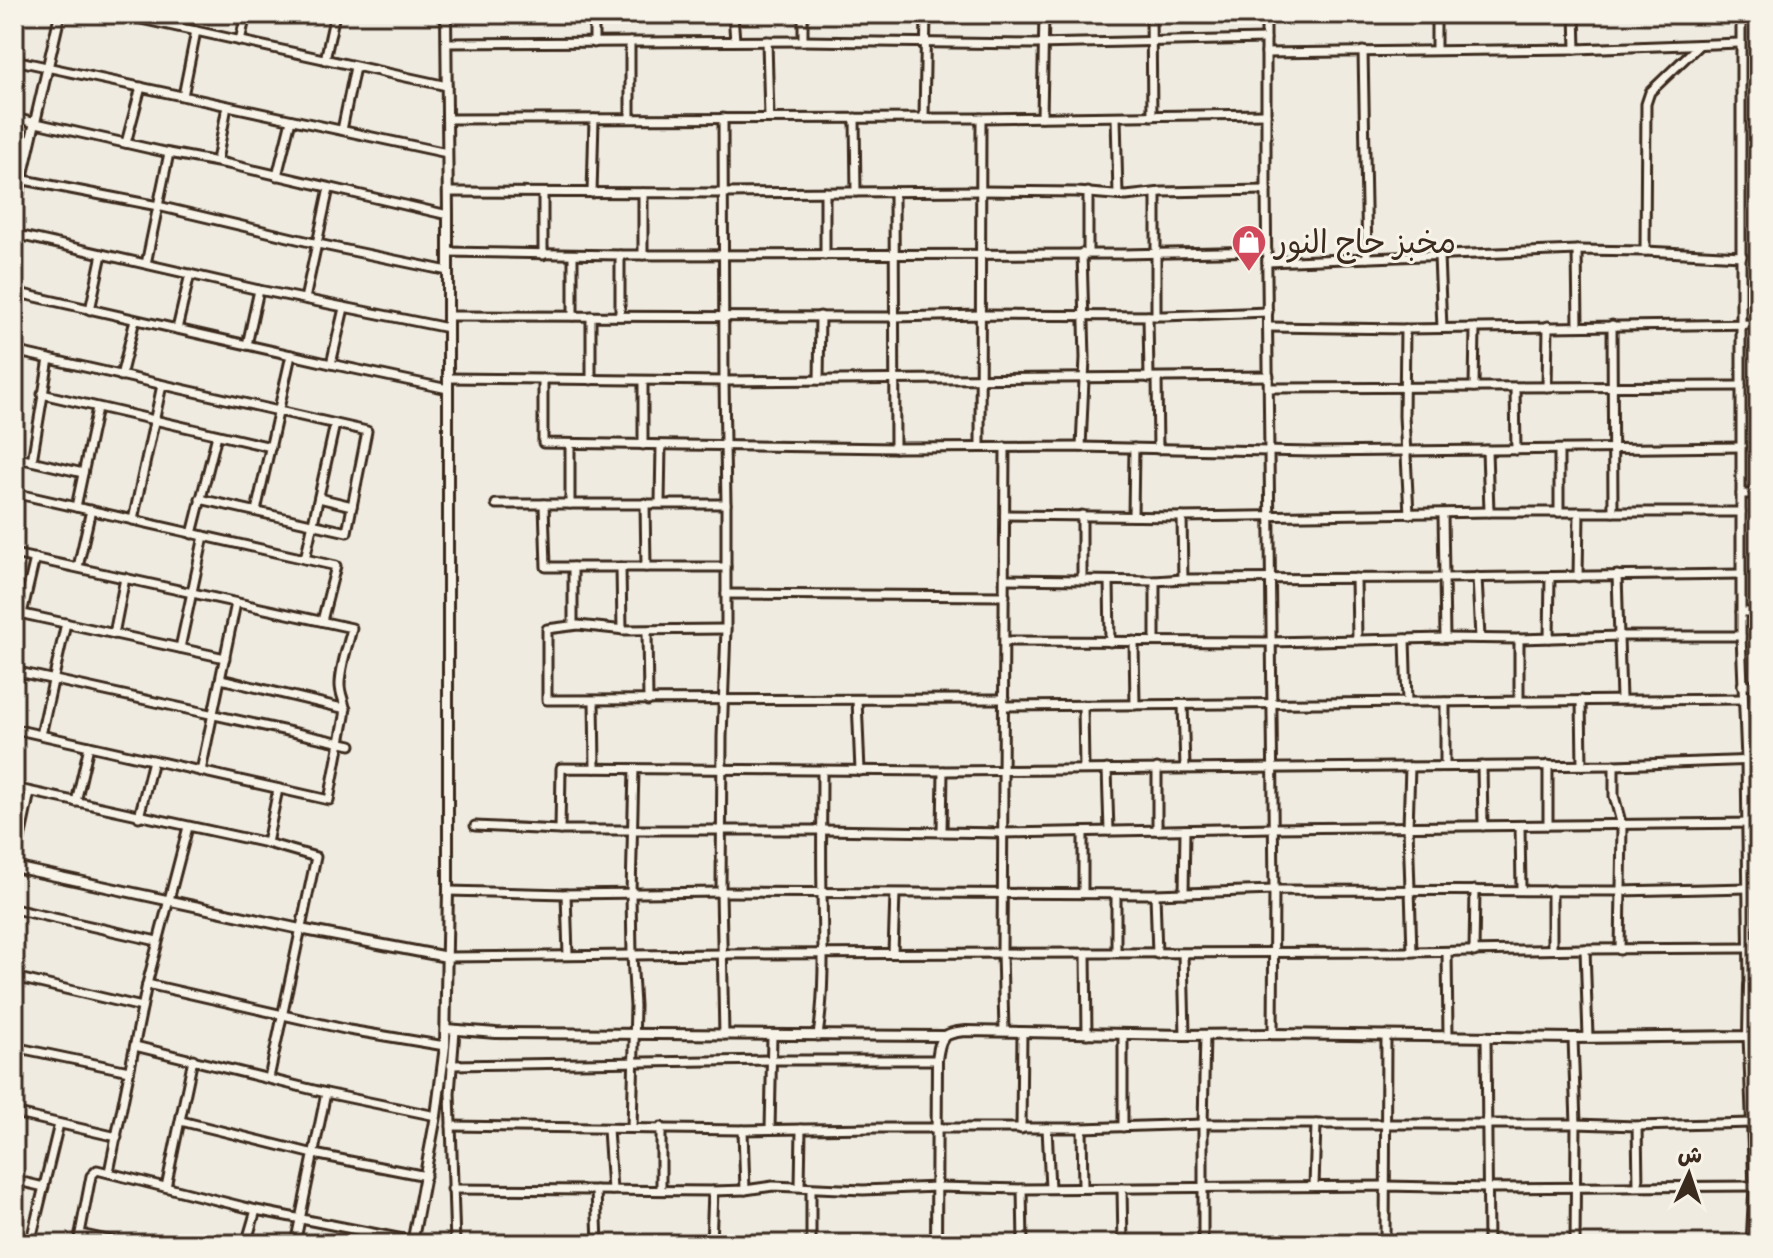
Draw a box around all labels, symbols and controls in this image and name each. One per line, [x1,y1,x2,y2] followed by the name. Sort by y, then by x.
[1272,222,1456,264] place label: مخبز حاج النور
[1230,223,1268,273] shop icon: مخبز حاج النور
[1649,1134,1729,1214] north arrow
[1677,1140,1703,1170] text: ش

